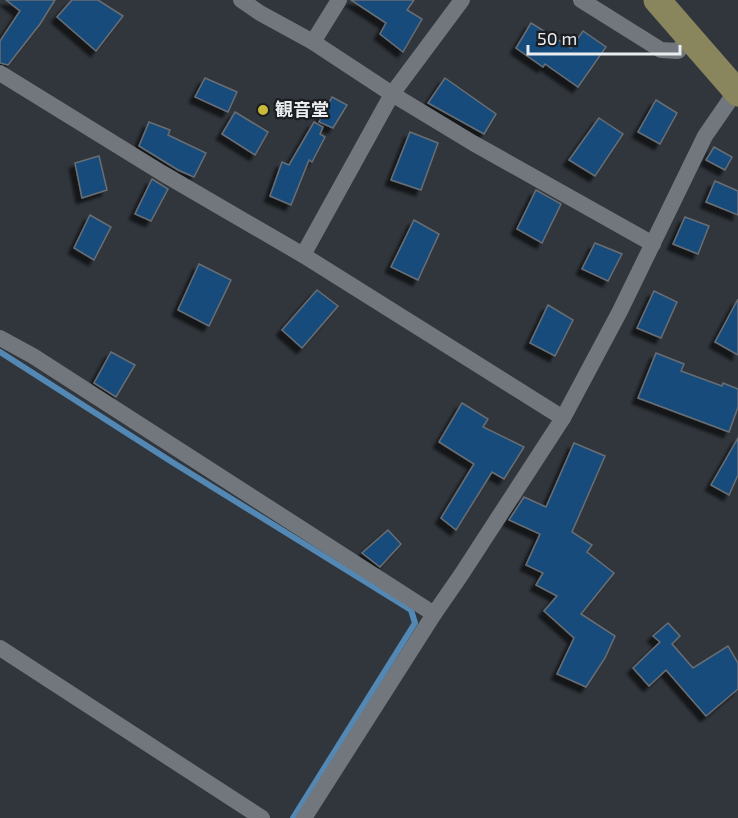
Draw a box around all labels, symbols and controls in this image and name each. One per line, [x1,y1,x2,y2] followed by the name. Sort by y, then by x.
[528,18,680,56] scale bar
[537,27,577,49] text: 50 m
[275,98,329,120] place label: 観音堂
[256,103,270,117] marker: 観音堂

